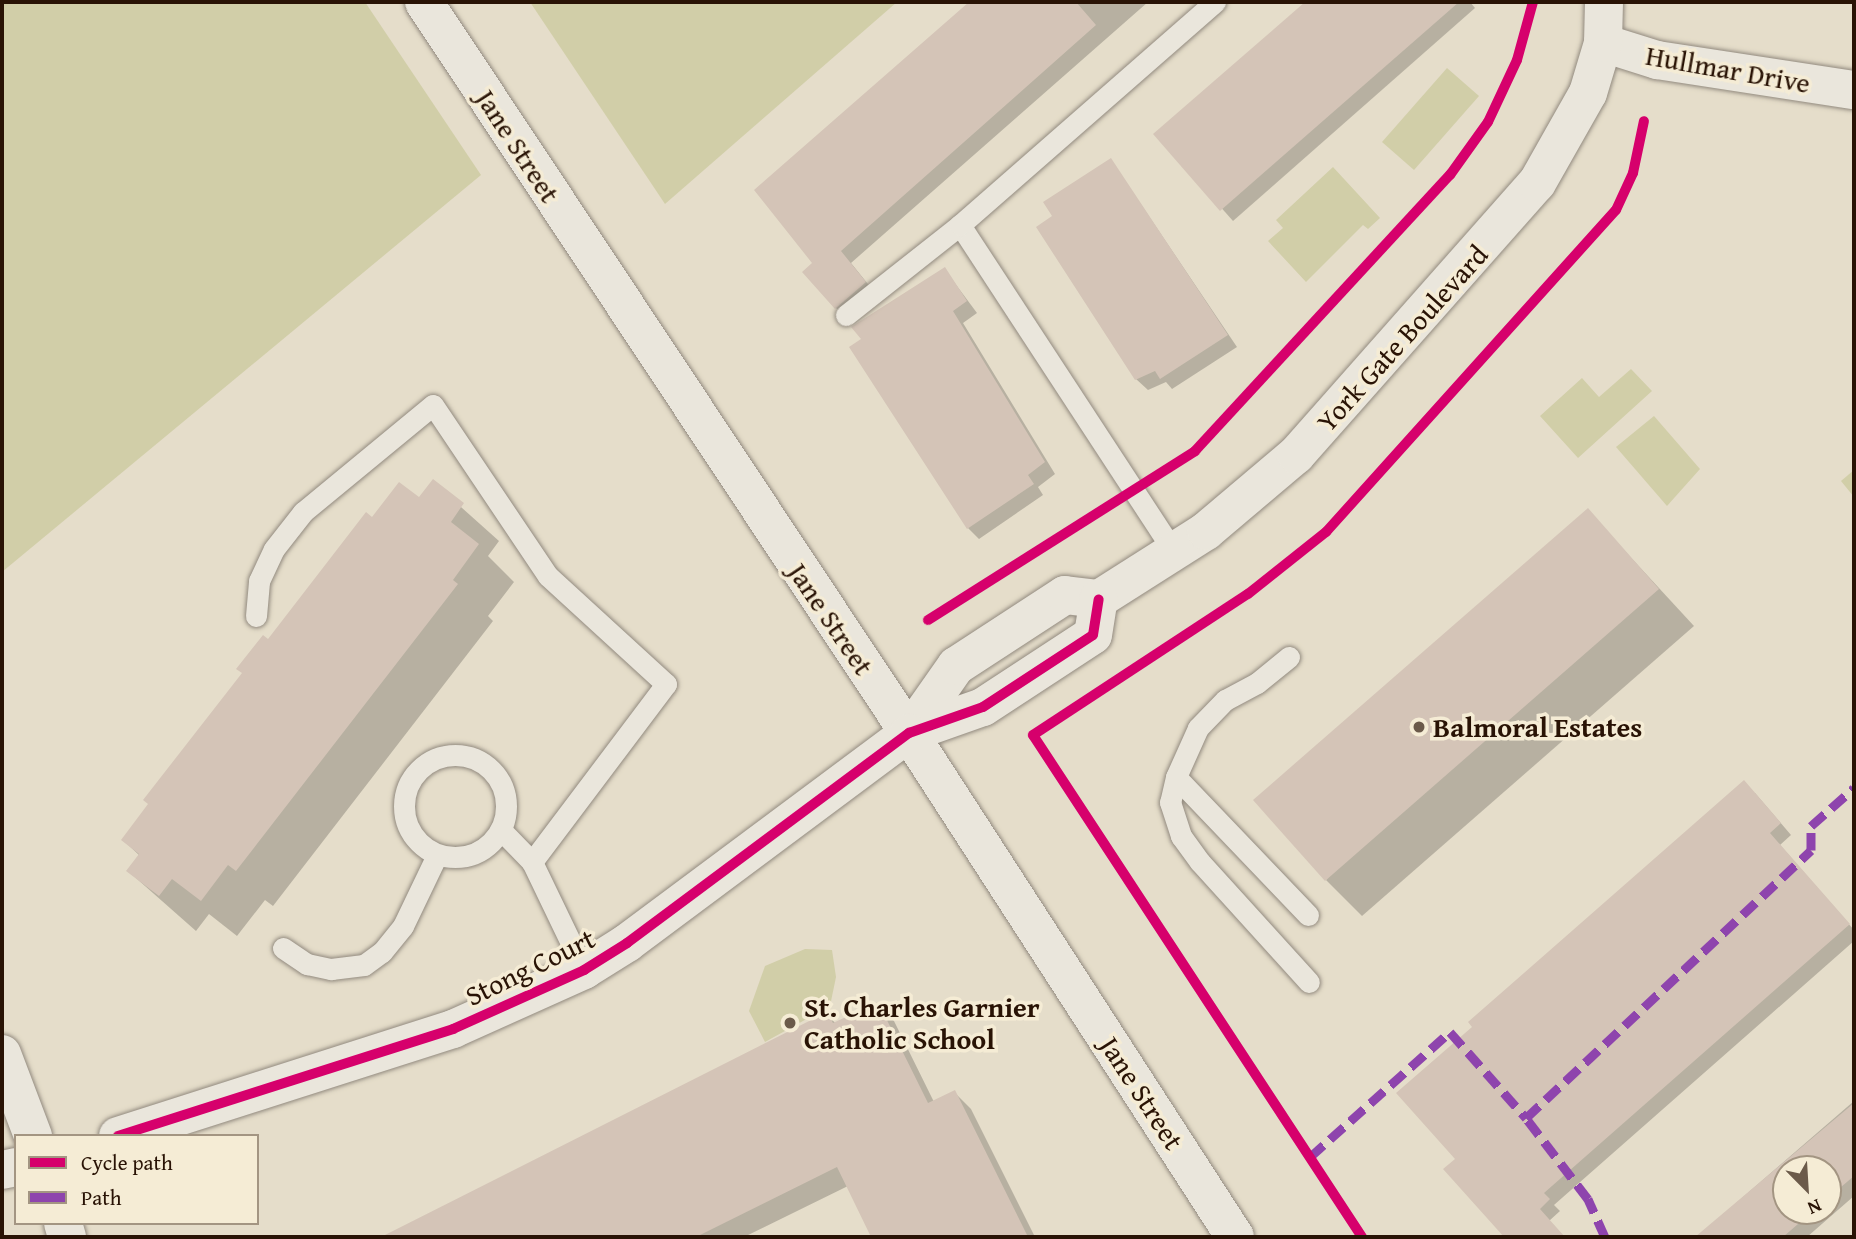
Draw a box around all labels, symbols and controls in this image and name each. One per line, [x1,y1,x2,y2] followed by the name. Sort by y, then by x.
[1643,38,1813,100] street label: Hullmar Drive
[469,83,567,209] street label: Jane Street
[1309,238,1495,438] street label: York Gate Boulevard
[781,557,881,681] street label: Jane Street
[1433,710,1642,744] place label: Balmoral Estates
[1411,719,1427,735] marker: Balmoral Estates
[460,921,600,1013] street label: Stong Court
[804,990,1040,1056] place label: St. Charles Garnier Catholic School
[782,1015,798,1031] marker: St. Charles Garnier Catholic School
[1093,1030,1191,1156] street label: Jane Street
[14,1134,259,1225] legend
[81,1147,173,1178] text: Cycle path
[1772,1155,1842,1225] north arrow
[81,1182,121,1213] text: Path
[1803,1192,1826,1223] text: N

